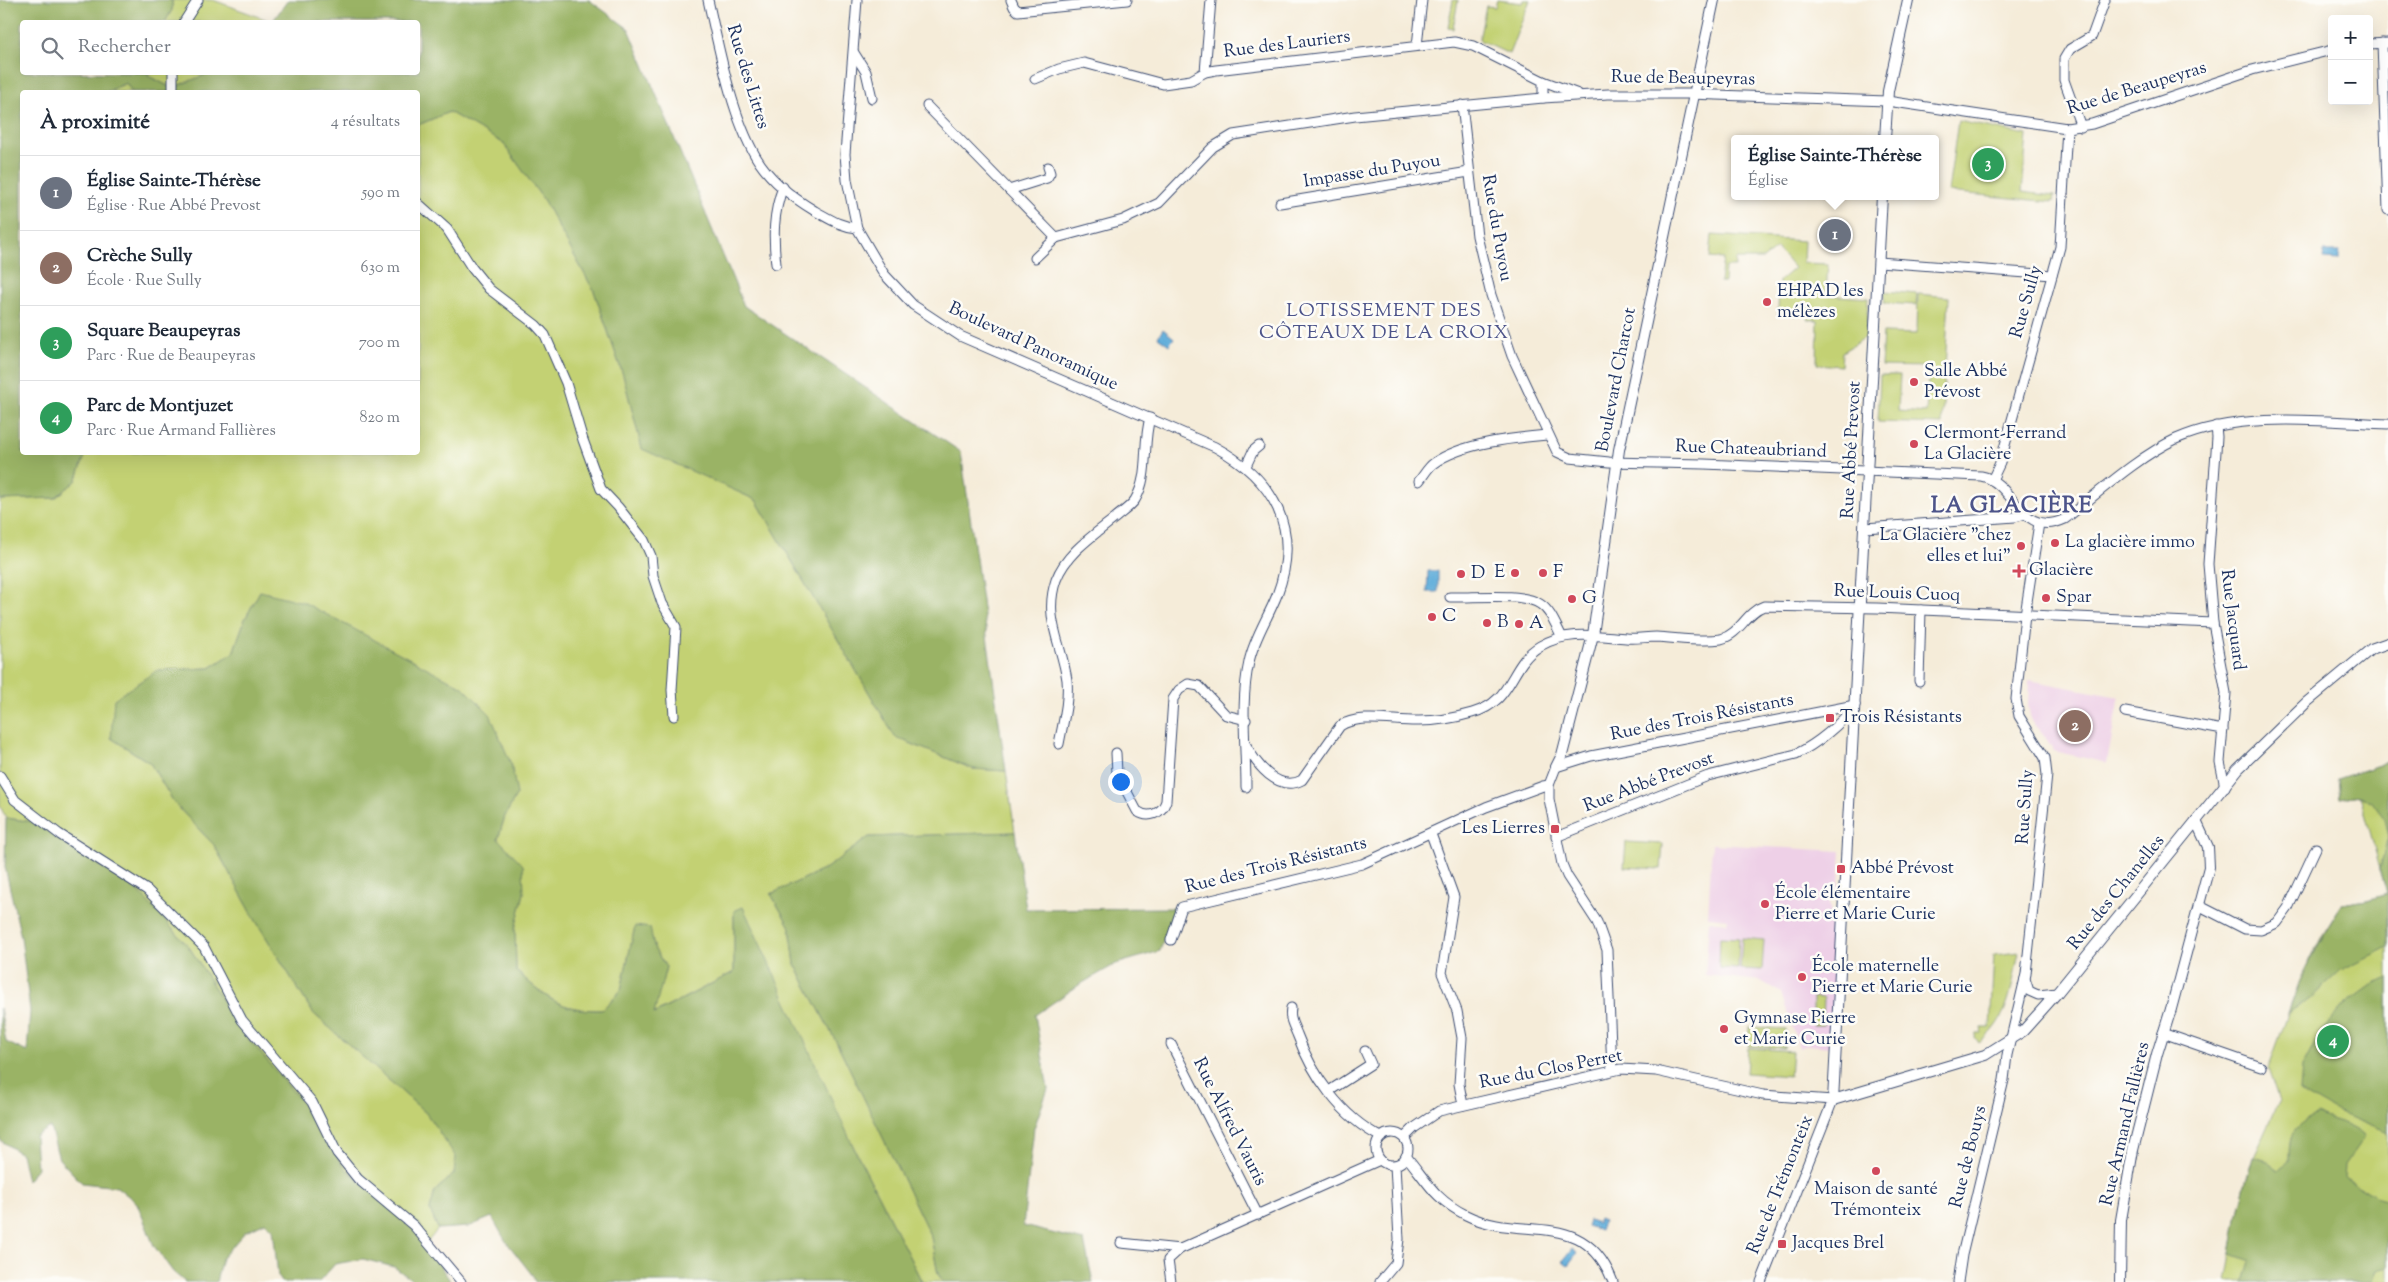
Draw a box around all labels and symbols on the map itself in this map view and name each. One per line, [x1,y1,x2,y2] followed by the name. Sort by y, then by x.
[719,22,775,132] street label: Rue des Littes
[1222,24,1352,66] street label: Rue des Lauriers
[2064,55,2210,123] street label: Rue de Beaupeyras
[1611,65,1755,93] street label: Rue de Beaupeyras
[1972,145,2004,183] pin: 3
[1302,148,1442,196] street label: Impasse du Puyou
[1474,172,1518,284] street label: Rue du Puyou
[1819,216,1851,254] pin: 1
[2004,262,2050,342] street label: Rue Sully
[1777,279,1864,326] place label: EHPAD les mélèzes
[944,296,1122,398] street label: Boulevard Panoramique
[1761,296,1773,308] marker: EHPAD les mélèzes
[1259,298,1509,347] district label: LOTISSEMENT DES CÔTEAUX DE LA CROIX
[1590,306,1644,454] street label: Boulevard Charcot
[1924,359,2007,406] place label: Salle Abbé Prévost
[1908,376,1920,388] marker: Salle Abbé Prévost
[1835,380,1869,520] street label: Rue Abbé Prevost
[1924,421,2066,468] place label: Clermont-Ferrand La Glacière
[1675,434,1827,466] street label: Rue Chateaubriand
[1908,438,1920,450] marker: Clermont-Ferrand La Glacière
[1931,490,2093,523] district label: LA GLACIÈRE
[1879,523,2011,570] place label: La Glacière "chez elles et lui"
[2065,530,2195,556] place label: La glacière immo
[2049,537,2061,549] marker: La glacière immo
[2015,540,2027,552] marker: La Glacière "chez elles et lui"
[2029,558,2093,584] place label: Glacière
[1494,560,1505,586] place label: E
[1553,560,1563,586] place label: F
[1471,561,1485,587] place label: D
[2013,565,2025,577] marker: Glacière
[1509,567,1521,579] marker: E
[1537,567,1549,579] marker: F
[1455,568,1467,580] marker: D
[2213,568,2251,672] street label: Rue Jacquard
[1833,579,1961,609] street label: Rue Louis Cuoq
[2056,585,2092,611] place label: Spar
[1582,586,1597,612] place label: G
[2040,592,2052,604] marker: Spar
[1566,593,1578,605] marker: G
[1442,604,1457,630] place label: C
[1497,610,1508,636] place label: B
[1426,611,1438,623] marker: C
[1529,611,1544,637] place label: A
[1481,617,1493,629] marker: B
[1513,618,1525,630] marker: A
[1608,687,1796,749] street label: Rue des Trois Résistants
[1840,705,1962,731] place label: Trois Résistants
[2059,707,2091,745] pin: 2
[1824,712,1836,724] marker: Trois Résistants
[1580,746,1718,820] street label: Rue Abbé Prevost
[1108,769,1134,795] your location
[2010,769,2042,845] street label: Rue Sully
[1462,816,1545,842] place label: Les Lierres
[1549,823,1561,835] marker: Les Lierres
[2062,830,2172,956] street label: Rue des Chanelles
[1183,831,1369,901] street label: Rue des Trois Résistants
[1851,856,1954,882] place label: Abbé Prévost
[1835,863,1847,875] marker: Abbé Prévost
[1775,881,1936,928] place label: École élémentaire Pierre et Marie Curie
[1759,898,1771,910] marker: École élémentaire Pierre et Marie Curie
[1812,954,1973,1001] place label: École maternelle Pierre et Marie Curie
[1796,971,1808,983] marker: École maternelle Pierre et Marie Curie
[1734,1006,1856,1053] place label: Gymnase Pierre et Marie Curie
[2317,1022,2349,1060] pin: 4
[1718,1023,1730,1035] marker: Gymnase Pierre et Marie Curie
[2095,1040,2157,1208] street label: Rue Armand Fallières
[1477,1043,1625,1097] street label: Rue du Clos Perret
[1185,1053,1273,1191] street label: Rue Alfred Vauris
[1944,1103,1994,1211] street label: Rue de Bouys
[1741,1111,1821,1258] street label: Rue de Trémonteix
[1870,1165,1882,1177] marker: Maison de santé Trémonteix
[1814,1177,1938,1224] place label: Maison de santé Trémonteix
[1791,1231,1884,1257] place label: Jacques Brel
[1776,1238,1788,1250] marker: Jacques Brel

